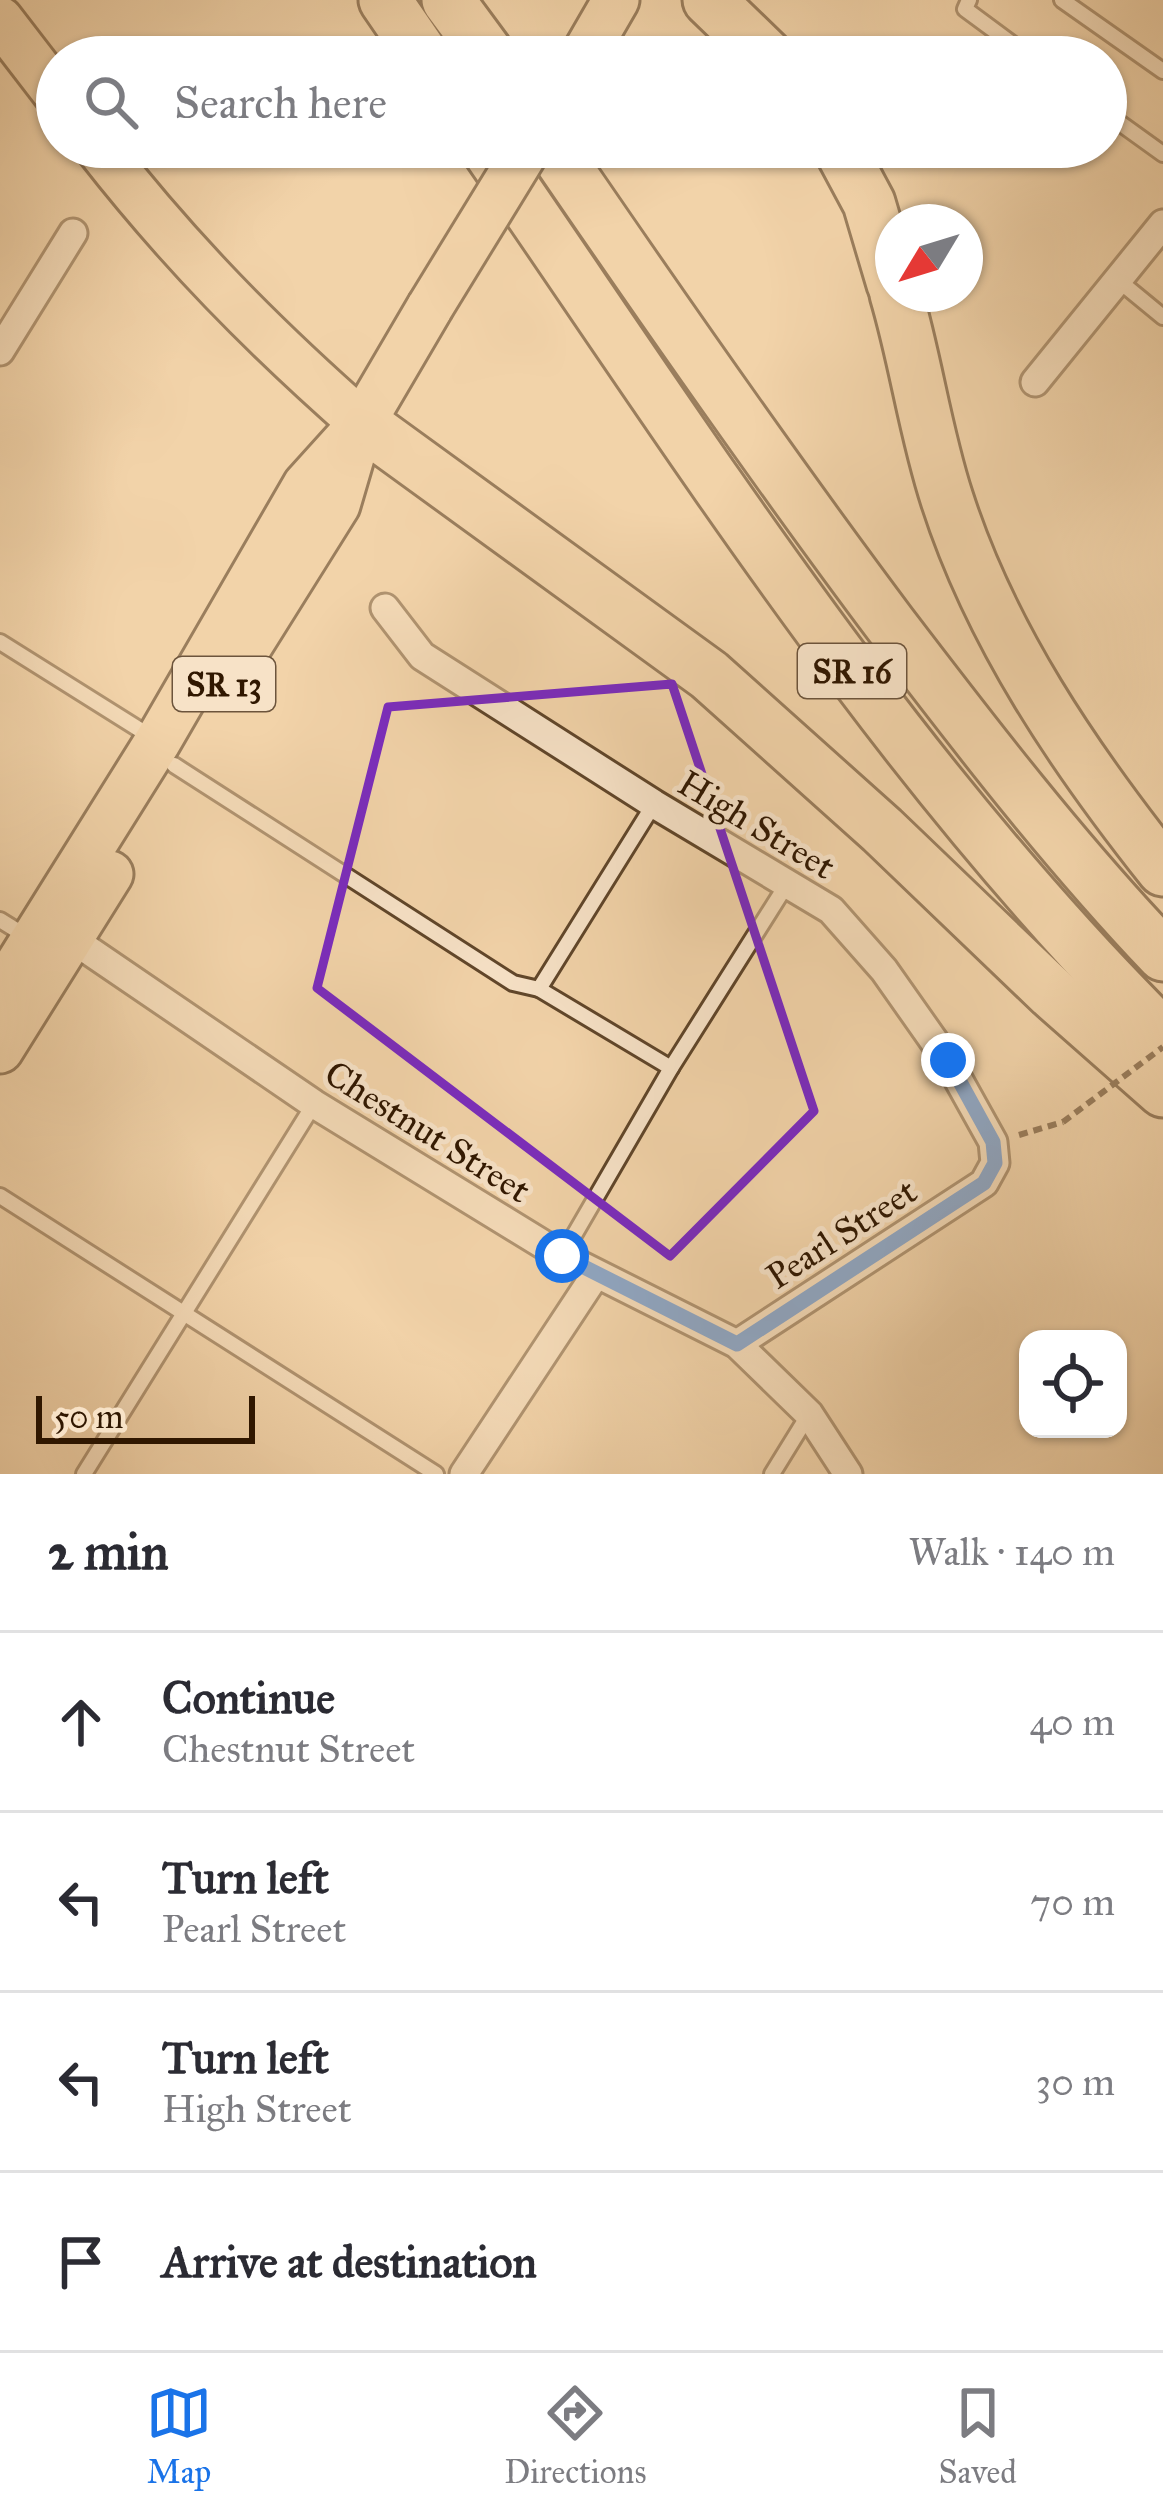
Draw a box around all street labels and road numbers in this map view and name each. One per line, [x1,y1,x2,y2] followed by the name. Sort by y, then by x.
[798,644,906,698] road number: SR 16
[173,657,275,711] road number: SR 13
[670,761,843,889] street label: High Street
[317,1051,538,1213] street label: Chestnut Street
[758,1169,925,1299] street label: Pearl Street

